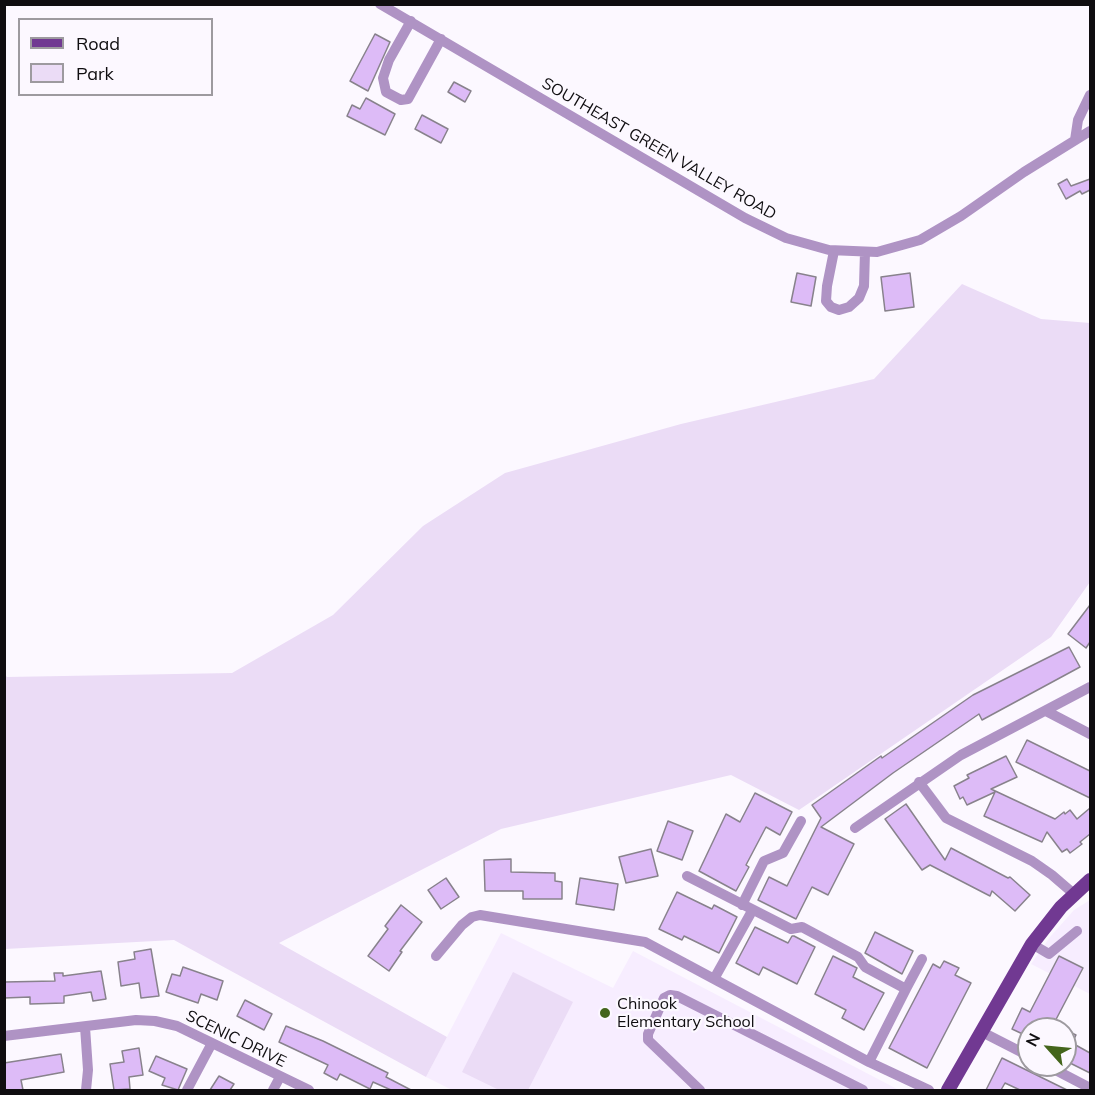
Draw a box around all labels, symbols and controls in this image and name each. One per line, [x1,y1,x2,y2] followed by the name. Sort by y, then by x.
[18,18,213,96] legend
[76,32,120,55] text: Road
[76,62,114,85] text: Park
[538,74,780,224] street label: SOUTHEAST GREEN VALLEY ROAD
[617,994,755,1032] place label: Chinook Elementary School
[183,1006,289,1072] street label: SCENIC DRIVE
[598,1006,612,1020] marker: Chinook Elementary School
[1017,1017,1077,1077] north arrow
[1021,1030,1044,1050] text: N

